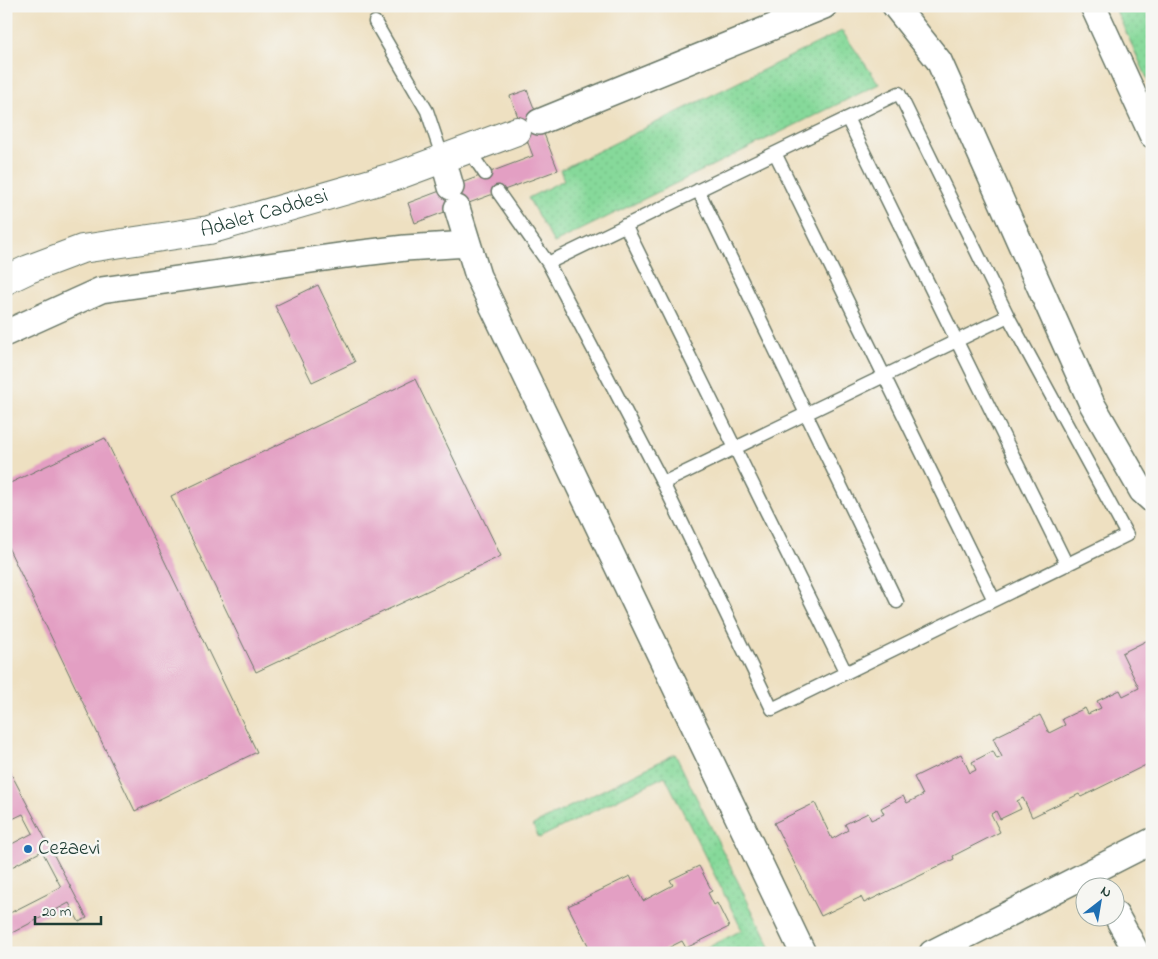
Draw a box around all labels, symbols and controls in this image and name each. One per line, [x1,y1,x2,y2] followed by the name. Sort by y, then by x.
[198,181,332,246] street label: Adalet Caddesi
[38,834,100,864] place label: Cezaevi
[22,843,34,855] marker: Cezaevi
[1076,876,1126,926] north arrow
[1096,881,1115,904] text: N
[35,894,101,926] scale bar
[42,901,72,923] text: 20 m

